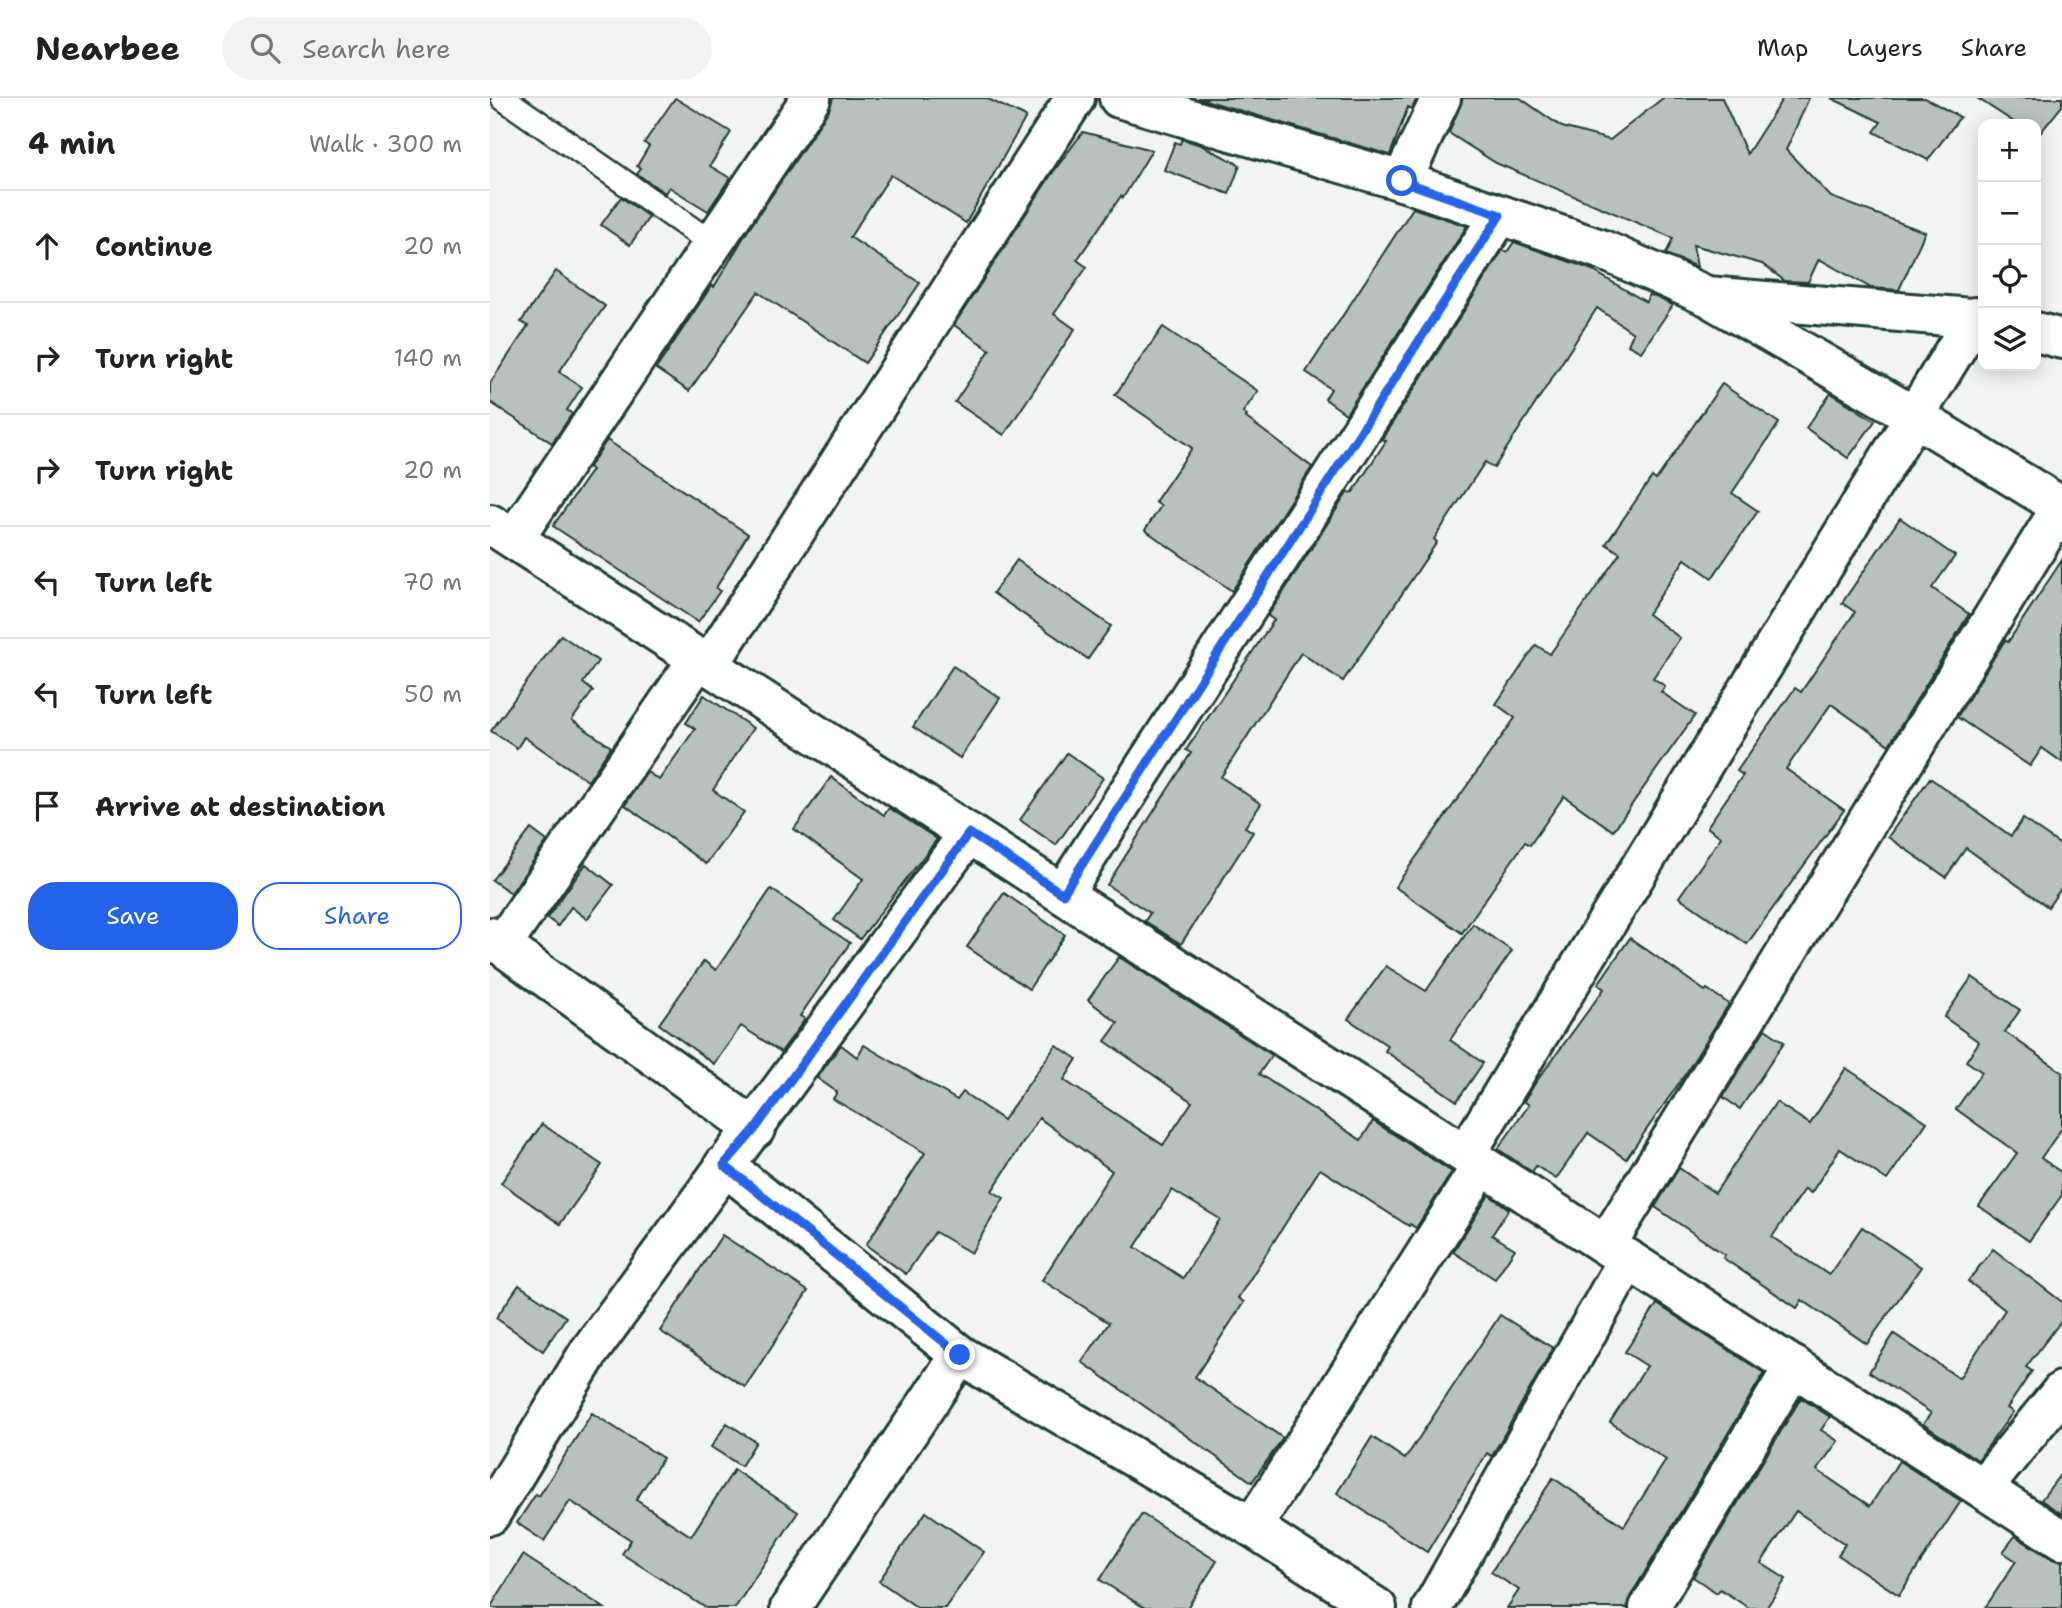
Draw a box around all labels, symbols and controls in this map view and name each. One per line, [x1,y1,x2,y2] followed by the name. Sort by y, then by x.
[222,17,712,80] search box
[35,26,180,71] text: Nearbee
[246,29,284,67] icon: search
[302,31,451,66] text: Search here
[1757,32,1808,64] text: Map
[1846,32,1923,64] text: Layers
[1961,32,2027,64] text: Share
[1978,119,2041,371] map controls
[1978,119,2041,182] button: +
[28,123,115,164] text: 4 min
[309,129,462,159] text: Walk · 300 m
[1386,165,1417,196] route start
[1978,182,2041,245] button: −
[28,227,66,265] icon: ahead
[95,229,213,264] text: Continue
[403,231,462,261] text: 20 m
[1978,245,2041,308] button: locate
[1978,308,2041,371] button: layers
[28,339,66,377] icon: right
[95,341,233,376] text: Turn right
[394,343,462,373] text: 140 m
[28,451,66,489] icon: right
[95,453,233,488] text: Turn right
[403,455,462,485] text: 20 m
[28,563,66,601] icon: left
[95,565,212,600] text: Turn left
[403,567,462,597] text: 70 m
[28,675,66,713] icon: left
[95,677,212,712] text: Turn left
[404,679,462,709] text: 50 m
[28,787,66,825] icon: arrive
[95,789,385,824] text: Arrive at destination
[28,882,238,950] button: Save
[252,882,462,950] button: Share
[944,1339,975,1370] route end

